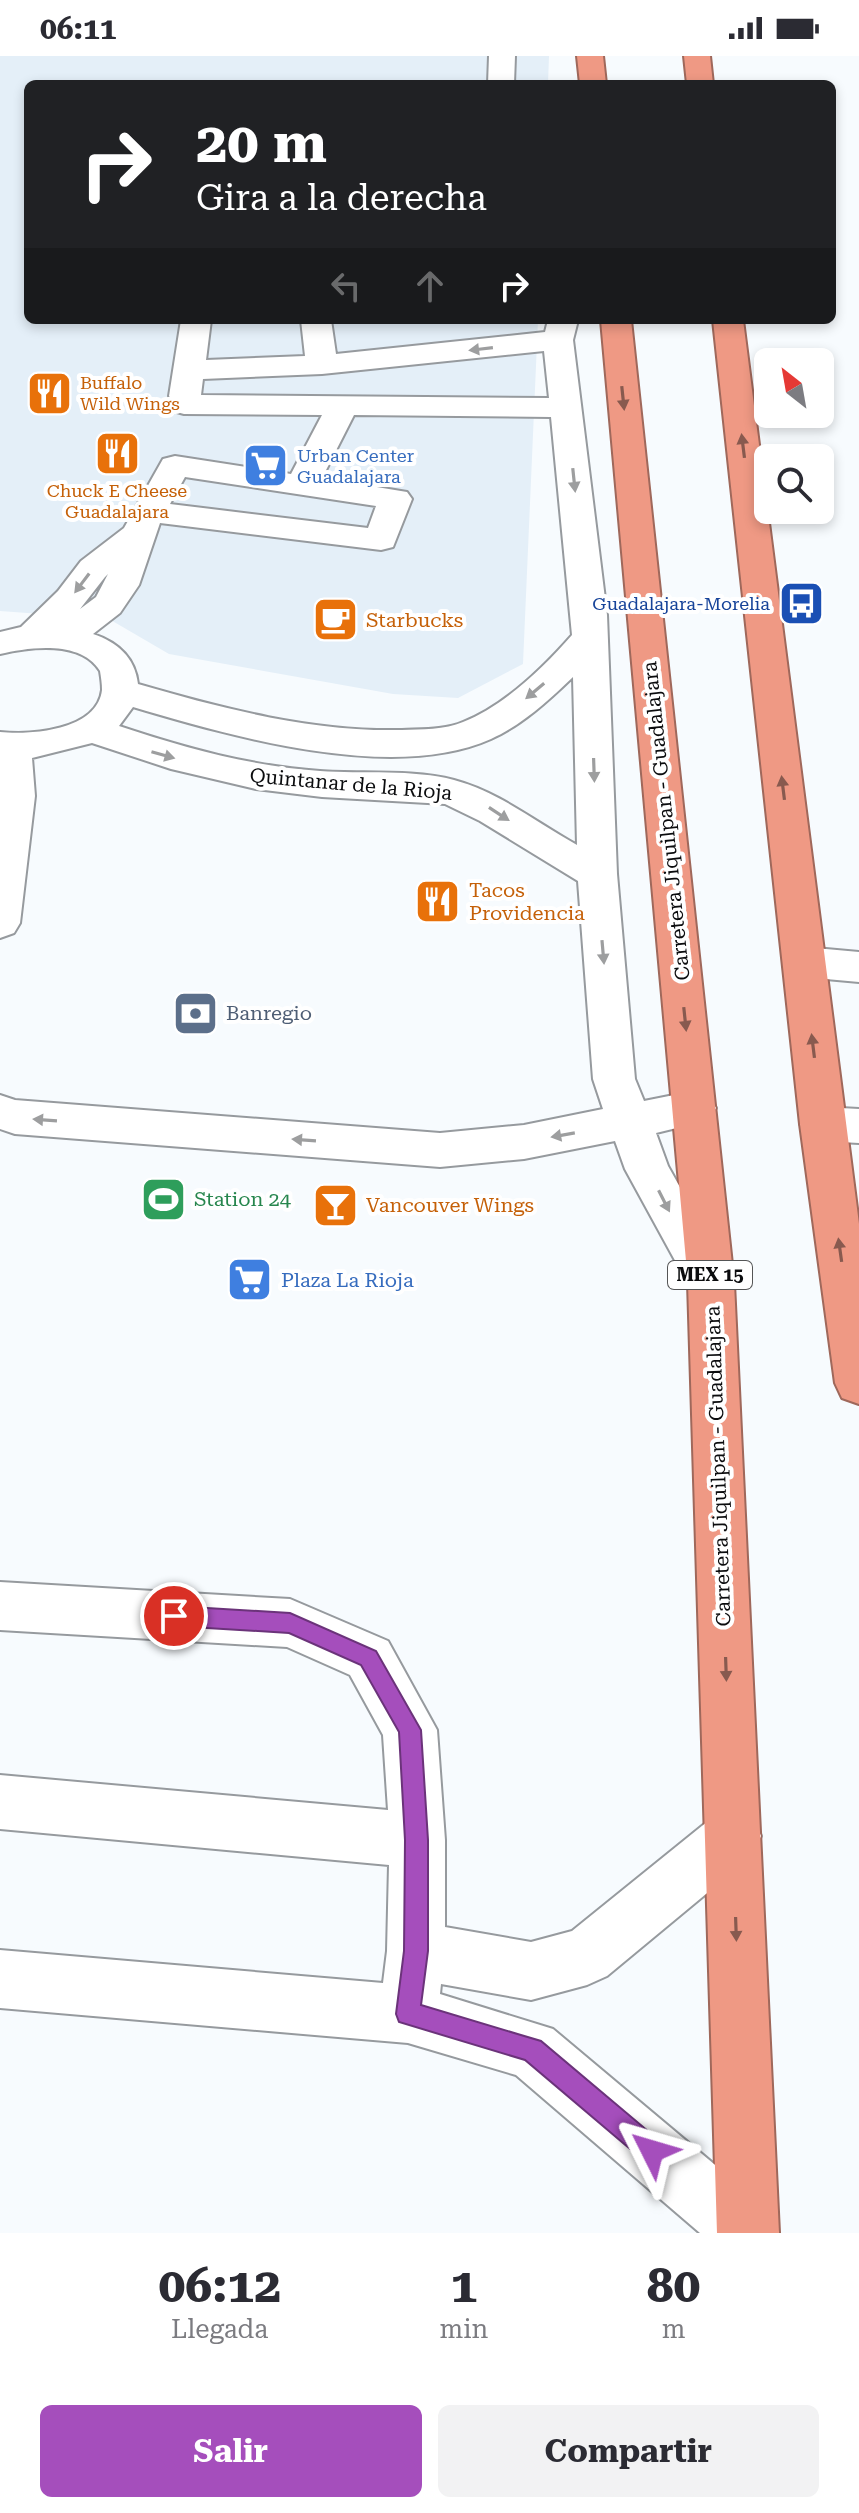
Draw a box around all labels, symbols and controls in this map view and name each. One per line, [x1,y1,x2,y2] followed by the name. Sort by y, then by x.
[40,11,117,46] text: 06:11
[196,110,327,176] text: 20 m
[64,112,168,216] icon: right
[196,177,487,219] text: Gira a la derecha
[324,264,368,308] icon: left
[408,264,452,308] icon: ahead
[492,264,536,308] icon: right
[468,342,493,355] one-way arrow
[754,348,834,428] north arrow
[754,348,834,524] map controls
[25,369,73,417] restaurant icon: Buffalo Wild Wings
[80,372,180,414] place label: Buffalo Wild Wings
[617,386,630,411] one-way arrow
[93,429,141,477] restaurant icon: Chuck E Cheese Guadalajara
[736,433,749,458] one-way arrow
[242,442,290,490] supermarket icon: Urban Center Guadalajara
[754,444,834,524] button: search
[297,445,414,487] place label: Urban Center Guadalajara
[567,468,580,493] one-way arrow
[47,480,187,522] place label: Chuck E Cheese Guadalajara
[75,573,91,593] one-way arrow
[777,580,825,628] bus stop icon: Guadalajara-Morelia
[592,593,770,614] place label: Guadalajara-Morelia
[311,596,359,644] cafe icon: Starbucks
[366,608,463,632] place label: Starbucks
[637,660,695,982] street label: Carretera Jiquilpan - Guadalajara
[525,681,545,699] one-way arrow
[152,749,176,762] one-way arrow
[587,758,600,783] one-way arrow
[249,763,453,805] street label: Quintanar de la Rioja
[776,775,789,800] one-way arrow
[488,806,509,821] one-way arrow
[414,877,462,925] restaurant icon: Tacos Providencia
[469,878,585,925] place label: Tacos Providencia
[597,940,610,965] one-way arrow
[171,989,219,1037] bank icon: Banregio
[226,1001,312,1025] place label: Banregio
[679,1006,692,1031] one-way arrow
[807,1033,820,1058] one-way arrow
[32,1113,57,1126] one-way arrow
[550,1130,575,1142] one-way arrow
[292,1133,317,1146] one-way arrow
[139,1175,187,1223] sports icon: Station 24
[311,1181,359,1229] bar icon: Vancouver Wings
[194,1187,292,1211] place label: Station 24
[657,1190,671,1213] one-way arrow
[366,1193,534,1217] place label: Vancouver Wings
[833,1238,846,1263] one-way arrow
[226,1256,274,1304] supermarket icon: Plaza La Rioja
[668,1261,752,1289] road number: MEX 15
[281,1268,414,1292] place label: Plaza La Rioja
[700,1305,736,1627] street label: Carretera Jiquilpan - Guadalajara
[140,1582,208,1650] pin
[152,1594,196,1638] icon: arrive
[720,1657,733,1682] one-way arrow
[730,1917,743,1942] one-way arrow
[610,2109,694,2193] position arrow
[158,2258,281,2314] text: 06:12
[450,2258,477,2314] text: 1
[647,2258,701,2314] text: 80
[171,2314,268,2344] text: Llegada
[439,2314,488,2344] text: min
[662,2314,685,2344] text: m
[40,2405,422,2497] button: Salir
[438,2405,819,2497] button: Compartir

